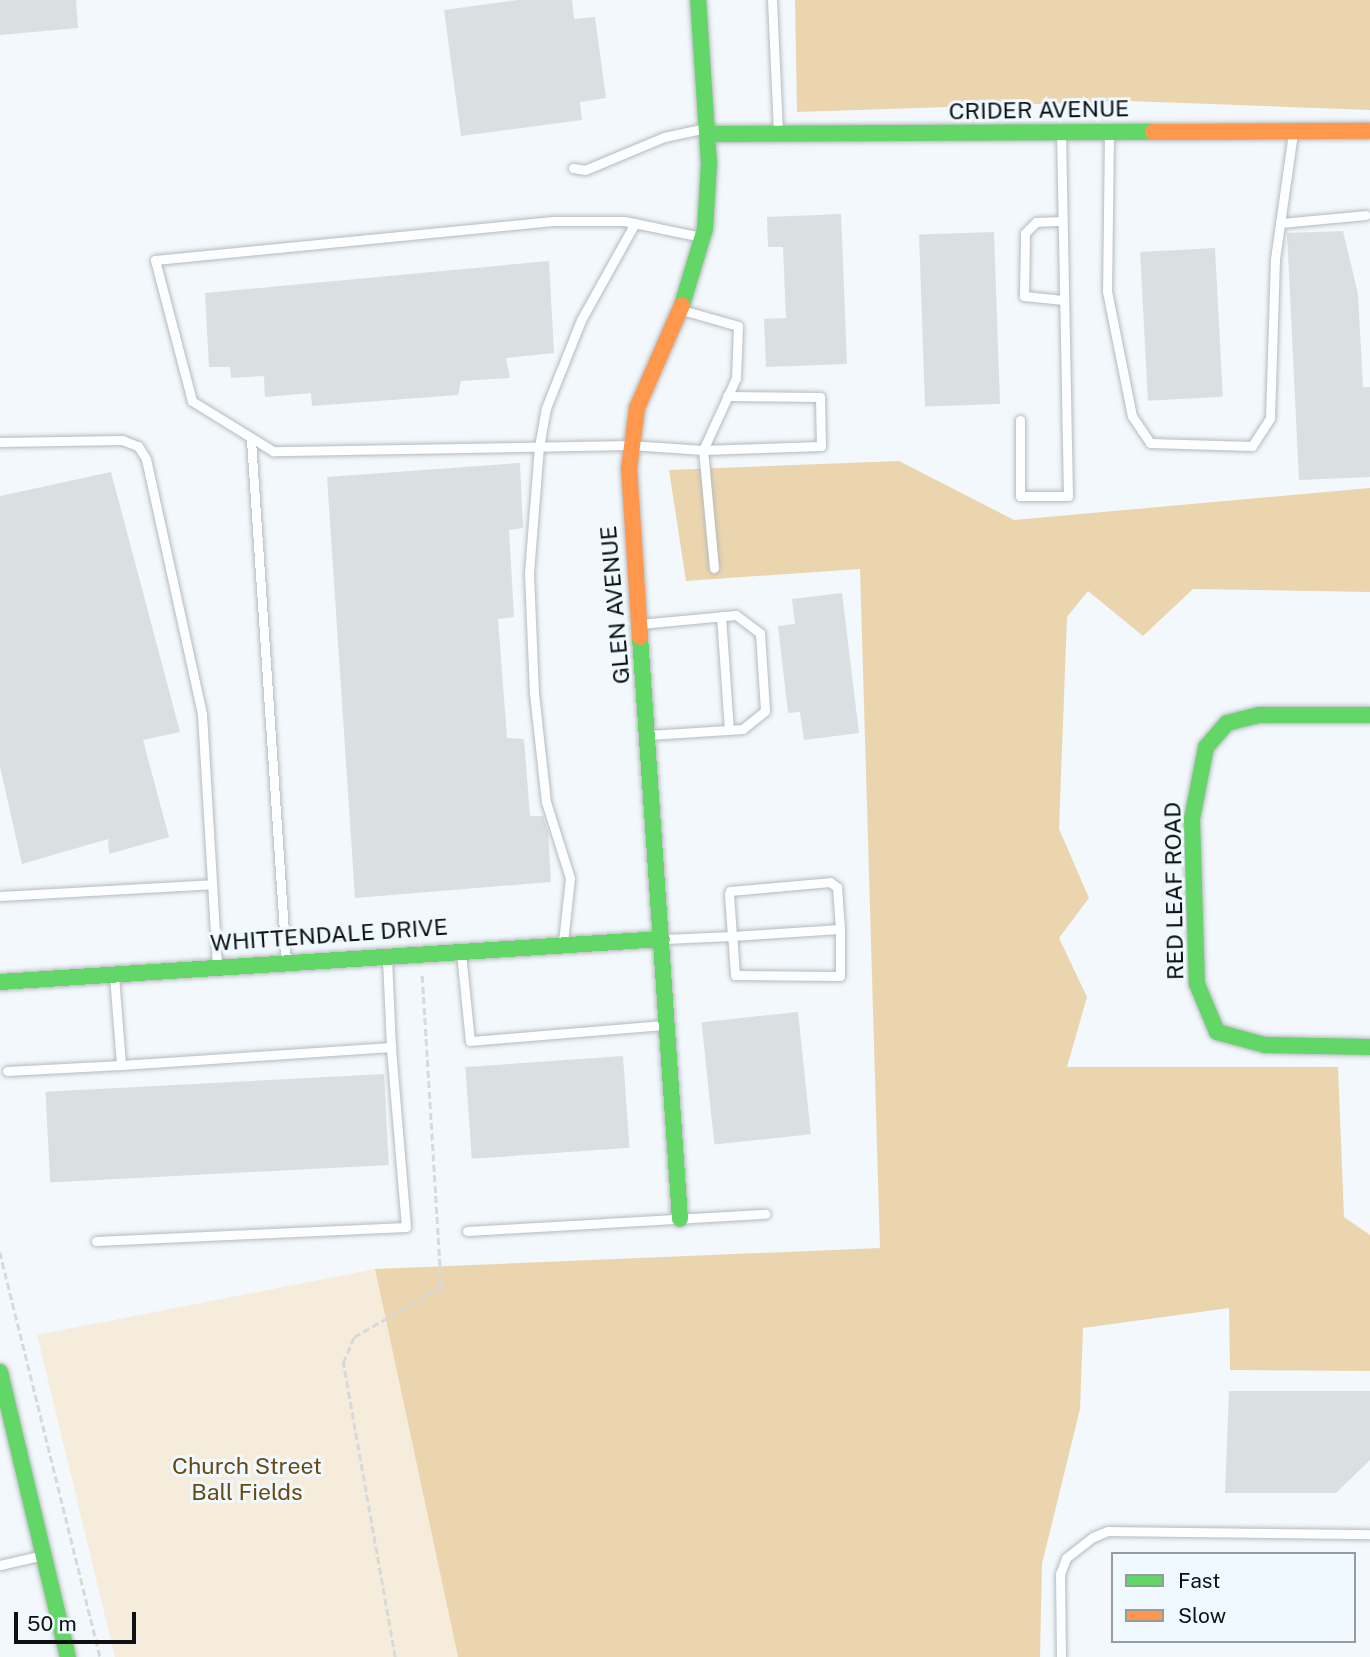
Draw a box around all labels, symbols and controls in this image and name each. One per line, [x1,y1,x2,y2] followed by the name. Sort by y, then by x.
[948,95,1130,125] street label: CRIDER AVENUE
[594,525,636,685] street label: GLEN AVENUE
[1159,802,1189,980] street label: RED LEAF ROAD
[209,913,449,957] street label: WHITTENDALE DRIVE
[172,1452,322,1506] park label: Church Street Ball Fields
[1111,1552,1356,1643] legend
[1178,1568,1220,1593] text: Fast
[18,1598,140,1642] scale bar
[1178,1603,1226,1628] text: Slow
[27,1611,77,1636] text: 50 m

